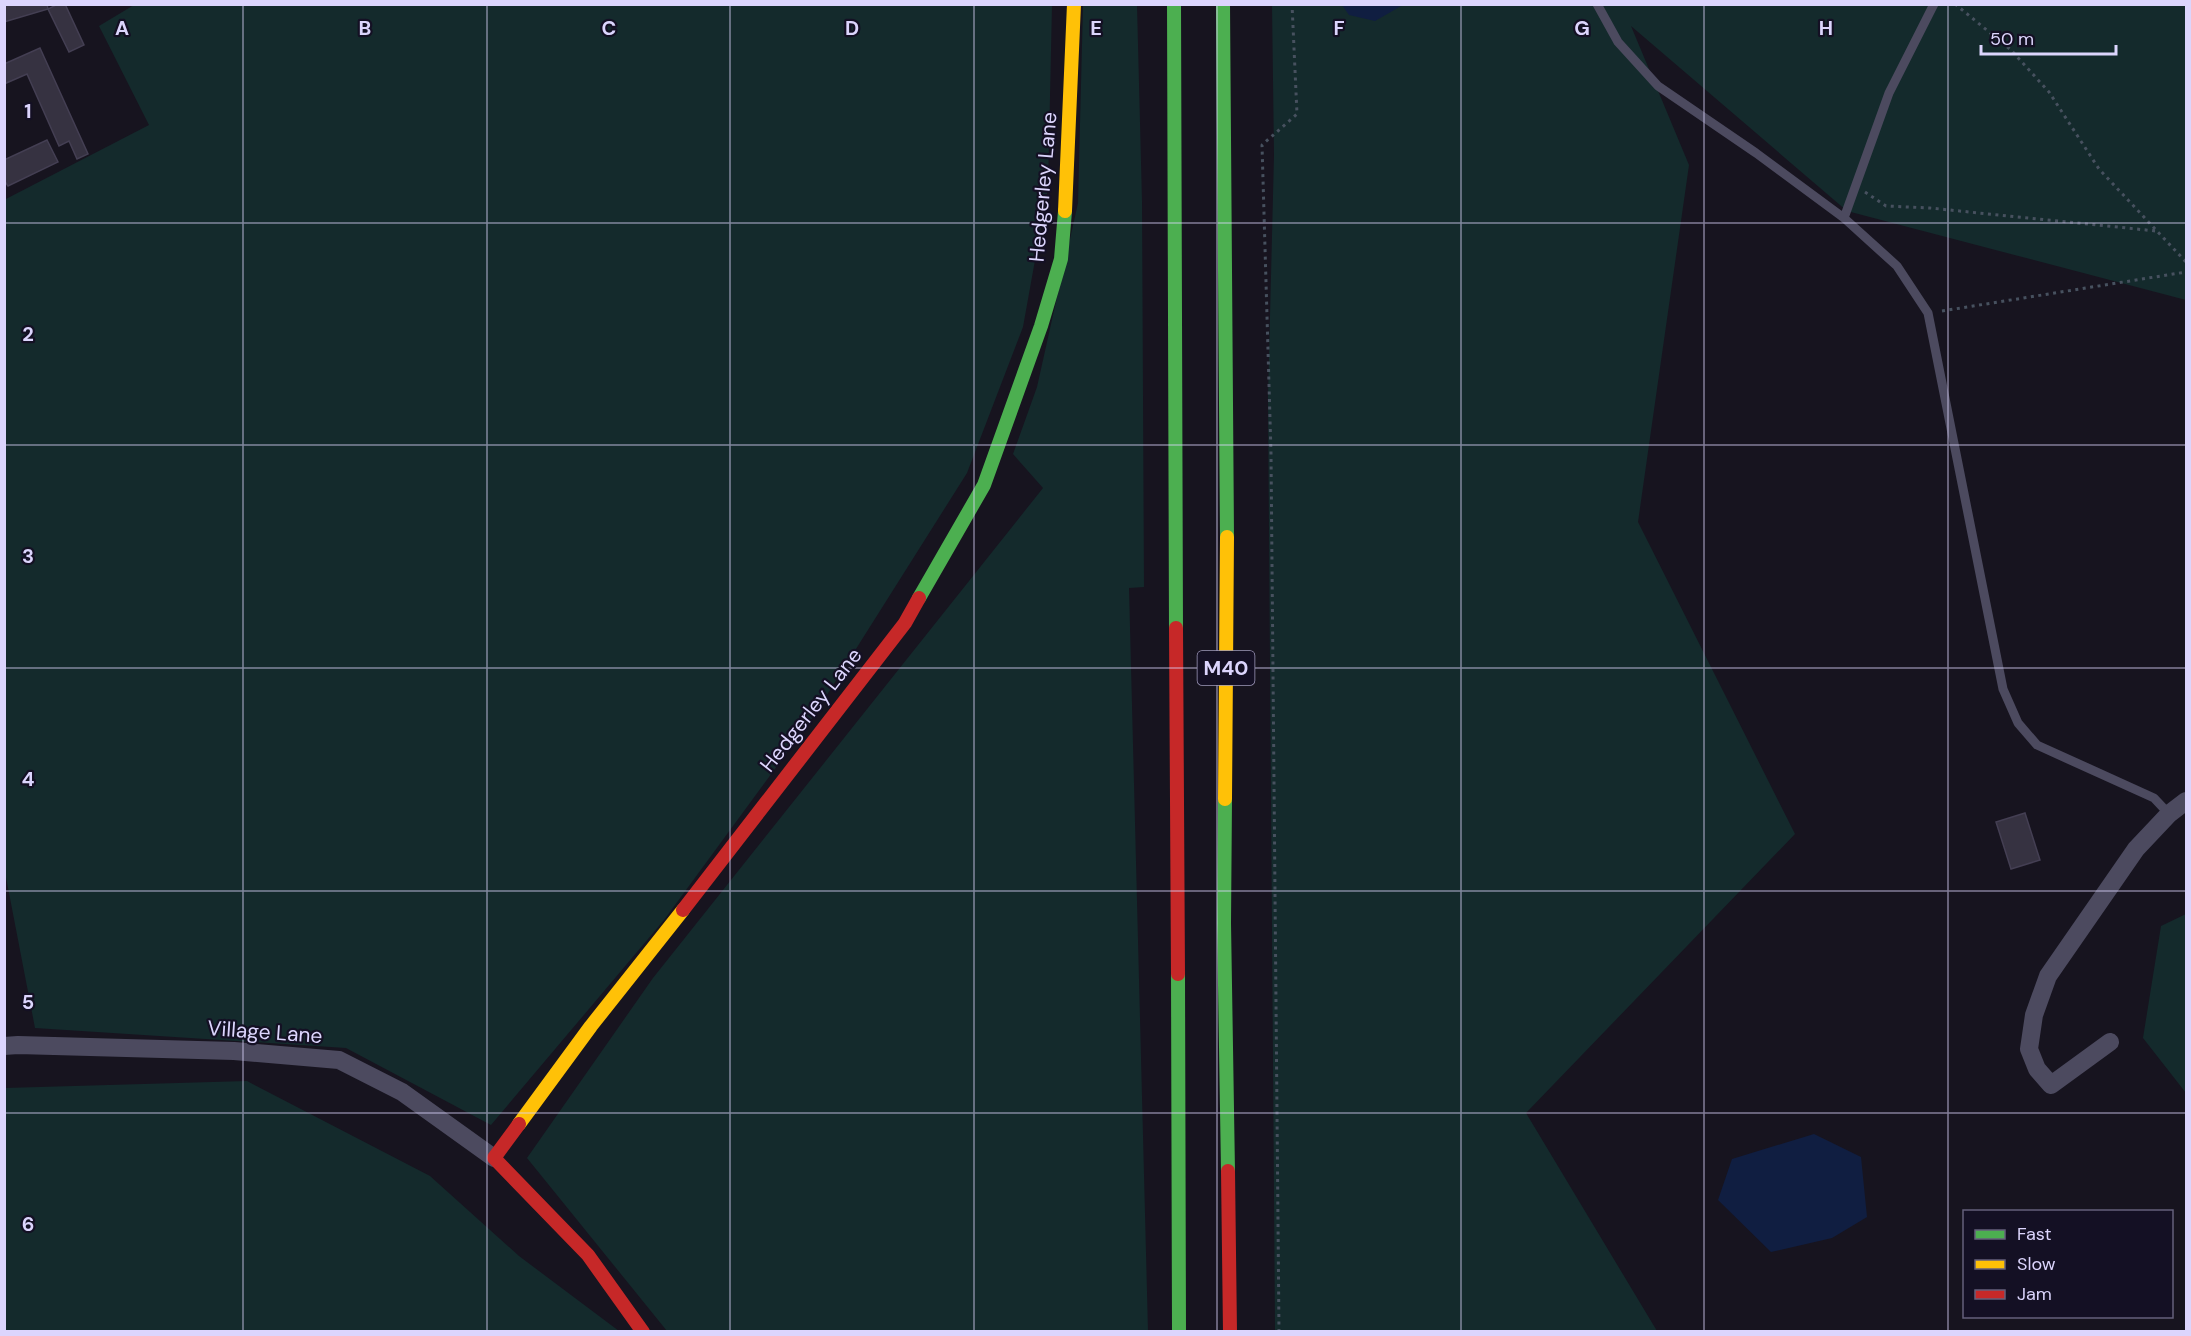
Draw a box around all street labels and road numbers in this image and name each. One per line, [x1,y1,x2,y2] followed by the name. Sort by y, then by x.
[1023,111,1064,263] street label: Hedgerley Lane
[754,642,868,778] street label: Hedgerley Lane
[1198,651,1254,685] road number: M40
[207,1014,323,1050] street label: Village Lane

